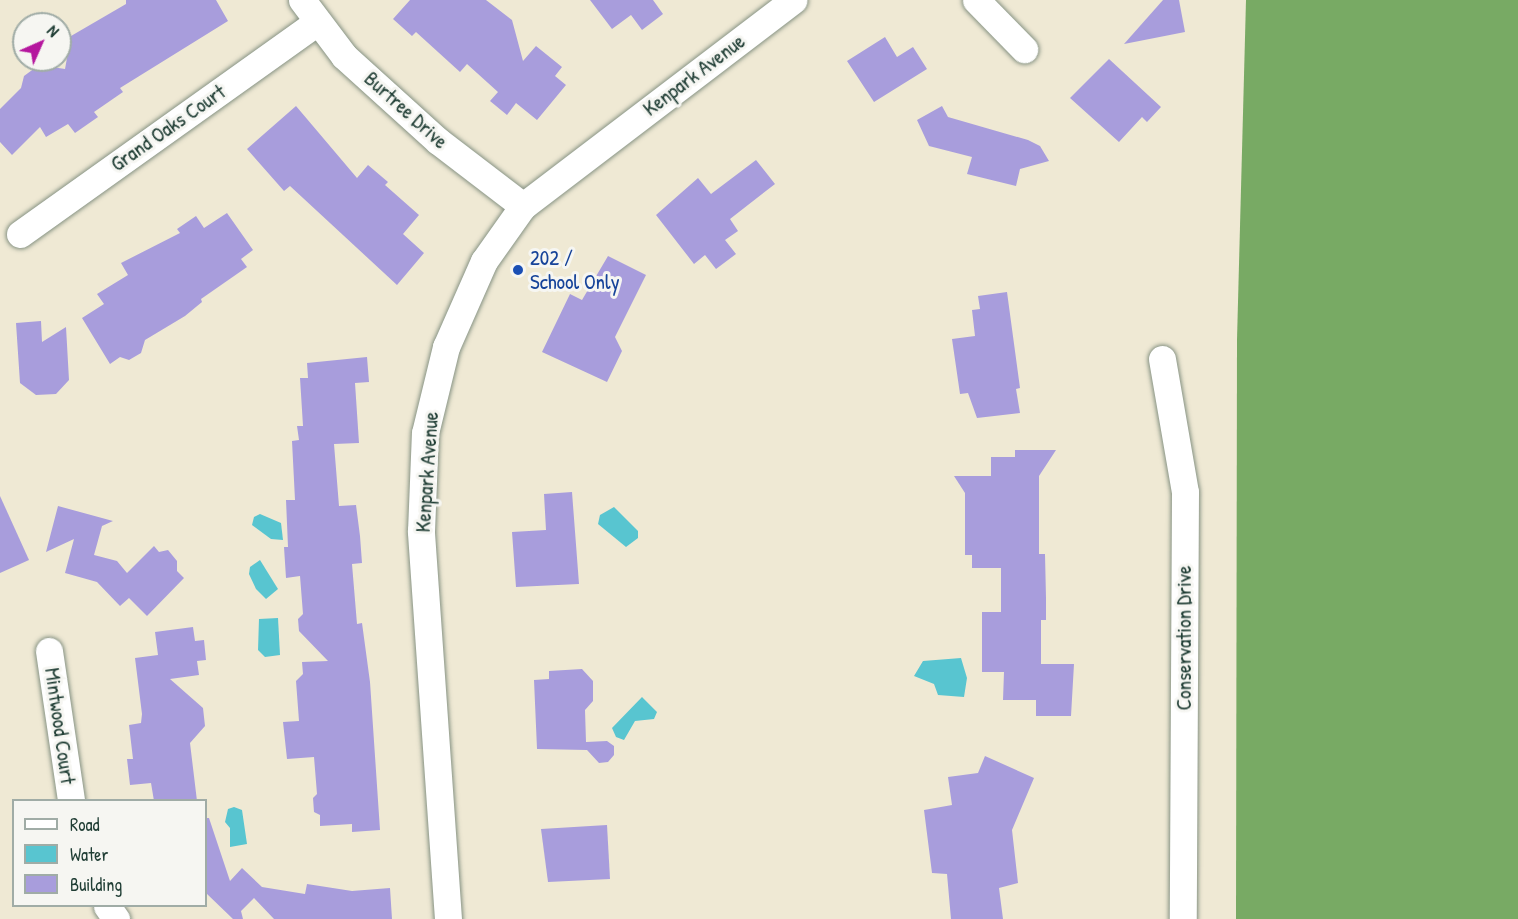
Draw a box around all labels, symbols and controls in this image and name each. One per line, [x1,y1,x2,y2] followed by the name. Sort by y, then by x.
[12,12,72,72] north arrow
[43,20,64,41] text: N
[638,29,750,121] street label: Kenpark Avenue
[359,66,453,154] street label: Burtree Drive
[106,79,230,177] street label: Grand Oaks Court
[530,245,620,295] place label: 202 / School Only
[511,263,525,277] marker: 202 / School Only
[410,411,444,533] street label: Kenpark Avenue
[1171,566,1197,710] street label: Conservation Drive
[39,666,81,786] street label: Mintwood Court
[12,799,207,907] legend
[70,812,100,837] text: Road
[70,842,108,867] text: Water
[70,872,122,897] text: Building

